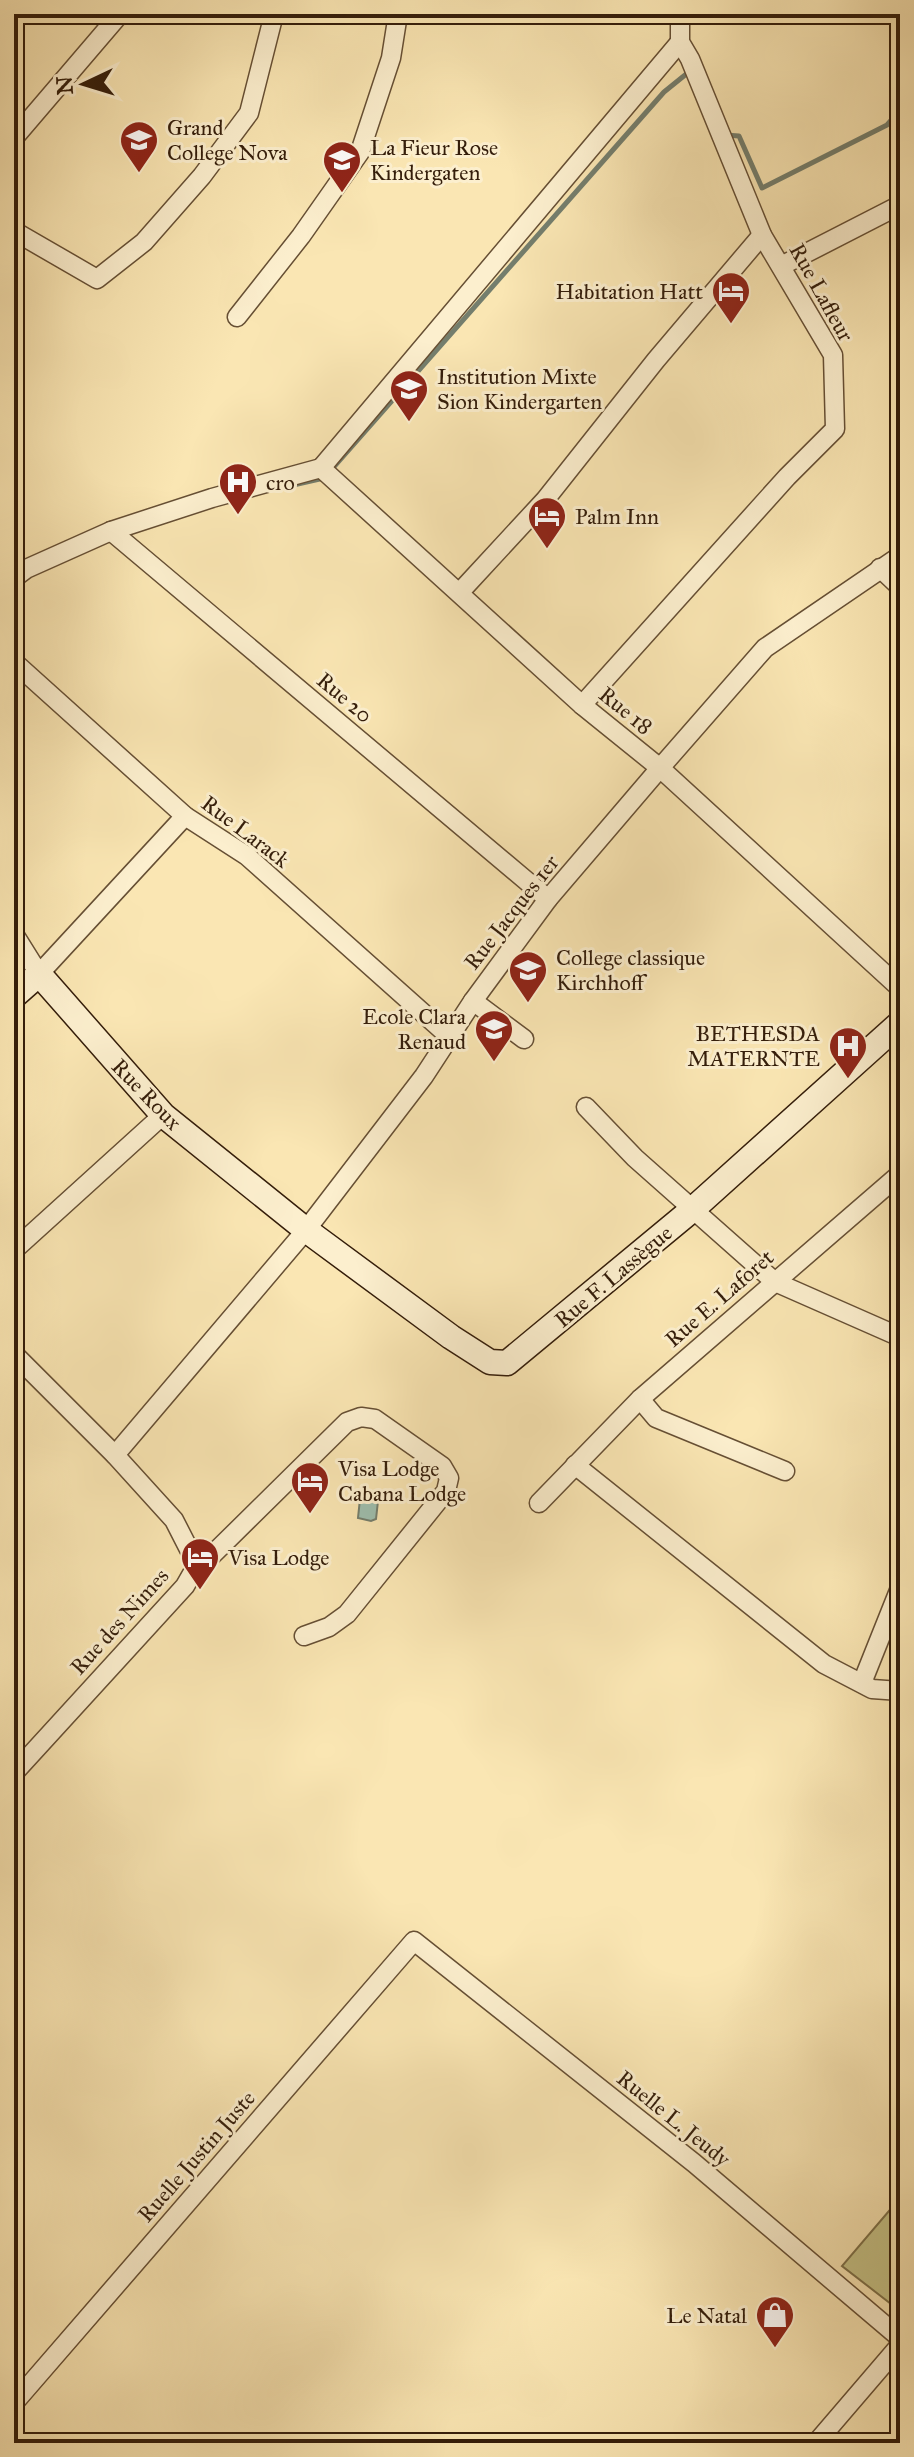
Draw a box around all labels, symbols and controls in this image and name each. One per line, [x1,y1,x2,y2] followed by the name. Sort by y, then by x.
[44,44,124,124] north arrow
[50,75,79,96] text: N
[167,114,288,166] place label: Grand College Nova
[118,119,160,174] school or university icon: Grand College Nova
[370,134,498,186] place label: La Fieur Rose Kindergaten
[321,139,363,194] school or university icon: La Fieur Rose Kindergaten
[784,238,860,347] street label: Rue Lafleur
[710,270,752,325] hotel icon: Habitation Hatt
[556,278,703,305] place label: Habitation Hatt
[437,363,602,415] place label: Institution Mixte Sion Kindergarten
[388,368,430,423] school or university icon: Institution Mixte Sion Kindergarten
[217,461,259,516] hospital icon: cro
[266,469,295,496] place label: cro
[526,495,568,550] hotel icon: Palm Inn
[575,503,659,530] place label: Palm Inn
[311,666,378,728] street label: Rue 20
[593,681,658,740] street label: Rue 18
[196,789,296,874] street label: Rue Larack
[458,849,565,975] street label: Rue Jacques 1er
[556,944,705,996] place label: College classique Kirchhoff
[507,949,549,1004] school or university icon: College classique Kirchhoff
[362,1003,467,1055] place label: Ecole Clara Renaud
[473,1008,515,1063] school or university icon: Ecole Clara Renaud
[687,1020,820,1072] place label: BETHESDA MATERNTE
[827,1025,869,1080] hospital icon: BETHESDA MATERNTE
[106,1053,187,1136] street label: Rue Roux
[549,1219,678,1333] street label: Rue F. Lassègue
[660,1244,779,1353] street label: Rue E. Laforet
[337,1455,466,1507] place label: Visa Lodge Cabana Lodge
[289,1460,331,1515] hotel icon: Visa Lodge Cabana Lodge
[179,1536,221,1591] hotel icon: Visa Lodge
[227,1544,329,1571] place label: Visa Lodge
[64,1562,174,1680] street label: Rue des Nimes
[612,2064,736,2173] street label: Ruelle L. Jeudy
[132,2085,261,2228] street label: Ruelle Justin Juste
[754,2294,796,2349] shop icon: Le Natal
[666,2302,747,2329] place label: Le Natal

